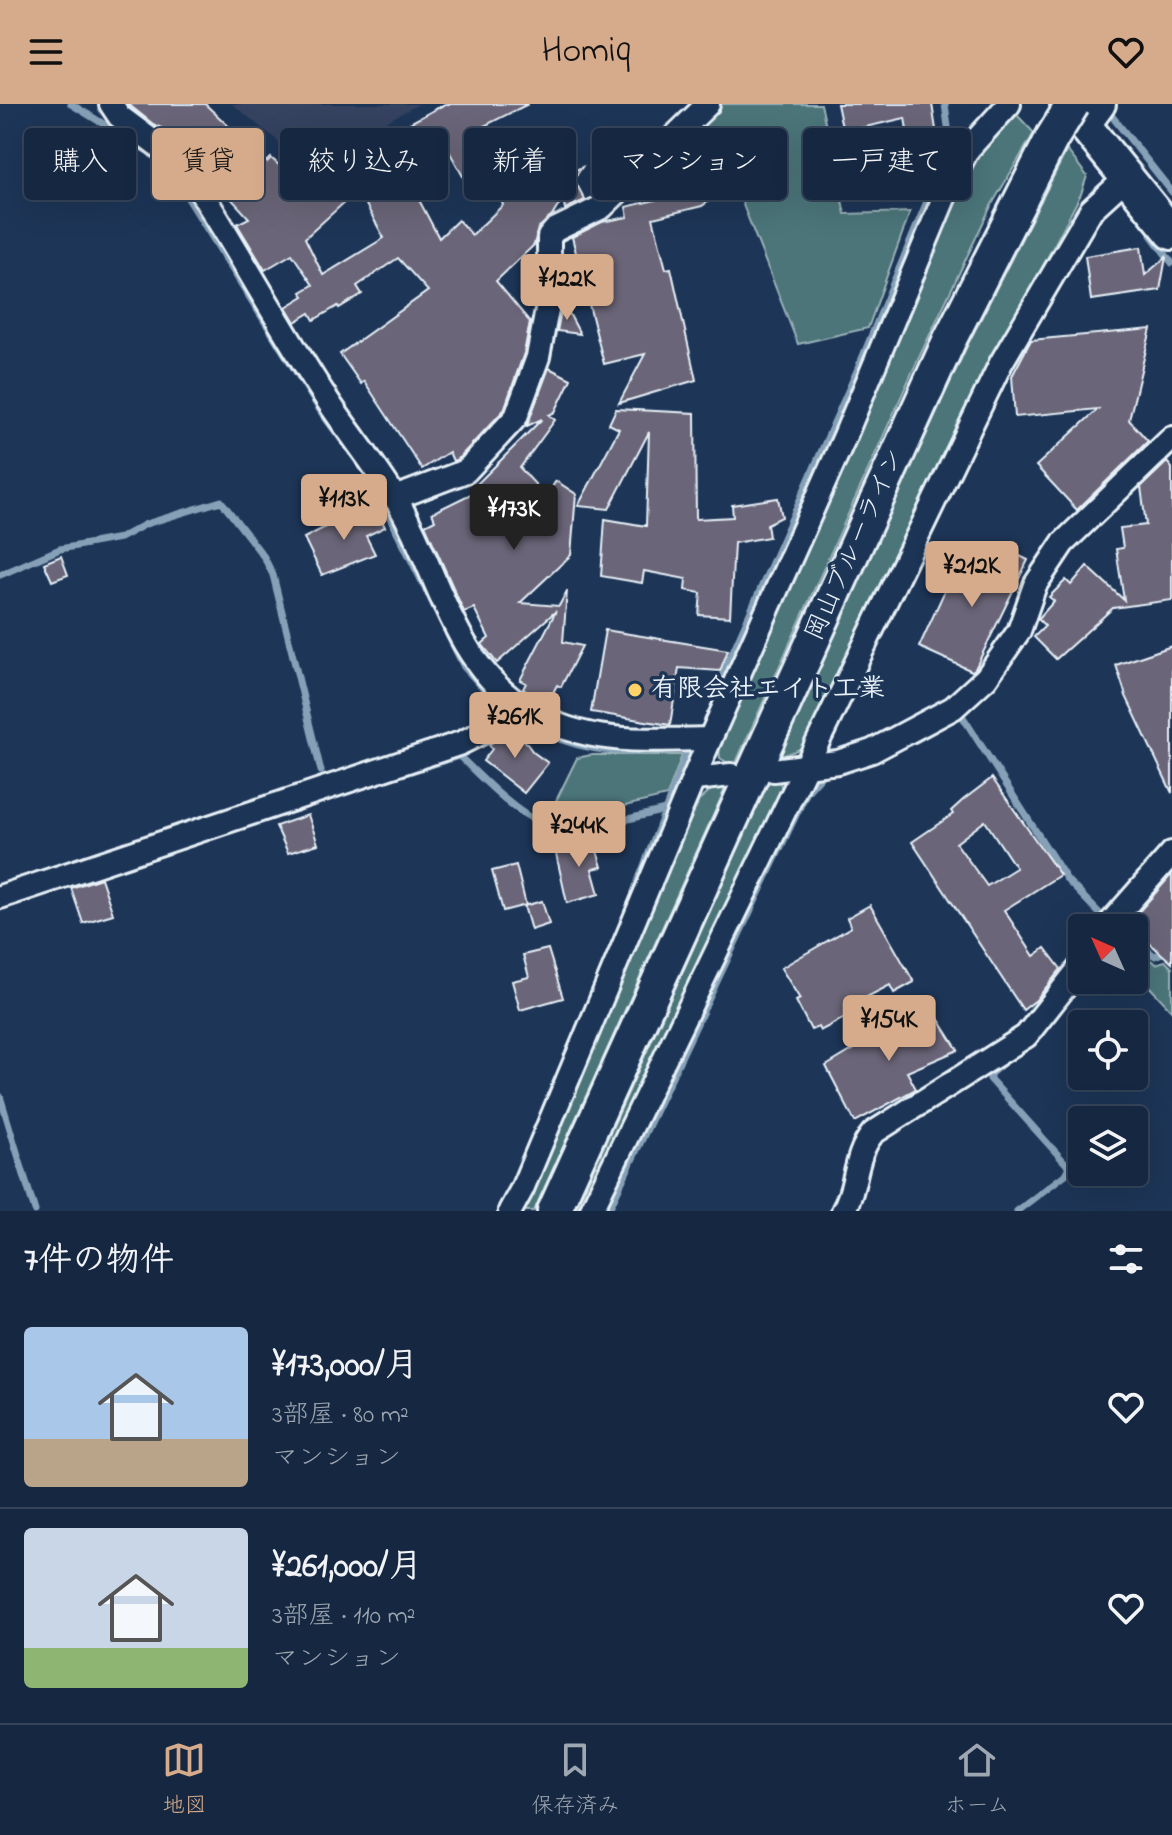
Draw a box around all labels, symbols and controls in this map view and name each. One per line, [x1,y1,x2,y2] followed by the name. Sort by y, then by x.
[541,26,631,79] text: Homiq
[24,30,68,74] icon: menu
[1104,30,1148,74] icon: heart
[24,128,136,200] chip: 購入
[152,128,264,200] chip: 賃貸
[280,128,448,200] chip: 絞り込み
[464,128,576,200] chip: 新着
[592,128,787,200] chip: マンション
[803,128,971,200] chip: 一戸建て
[511,254,623,322] pin: ¥122K
[539,261,595,299] text: ¥122K
[797,443,915,647] street label: 岡山ブルーライン
[288,474,400,542] pin: ¥113K
[319,481,369,519] text: ¥113K
[458,484,570,552] pin: ¥173K
[488,491,540,529] text: ¥173K
[916,541,1028,609] pin: ¥212K
[944,548,1000,586] text: ¥212K
[651,671,885,709] place label: 有限会社エイト工業
[626,681,644,699] marker: 有限会社エイト工業
[459,692,571,760] pin: ¥261K
[487,699,543,737] text: ¥261K
[523,801,635,869] pin: ¥244K
[550,808,608,846] text: ¥244K
[1068,914,1148,994] north arrow
[1068,914,1148,1186] map controls
[833,995,945,1063] pin: ¥154K
[861,1002,917,1040] text: ¥154K
[1068,1010,1148,1090] button: locate
[1068,1106,1148,1186] button: layers
[24,1237,174,1287] text: 7件の物件
[1104,1237,1148,1281] icon: filters
[272,1342,419,1392] text: ¥173,000/月
[88,1359,184,1455] icon: home
[1104,1385,1148,1429] icon: heart
[272,1397,409,1435] text: 3部屋 · 80 m²
[272,1440,401,1478] text: マンション
[272,1543,422,1593] text: ¥261,000/月
[88,1560,184,1656] icon: home
[1104,1586,1148,1630] icon: heart
[272,1598,415,1636] text: 3部屋 · 110 m²
[272,1641,401,1679] text: マンション
[162,1738,206,1823] tab: 地図
[531,1738,619,1823] tab: 保存済み
[944,1738,1010,1823] tab: ホーム

